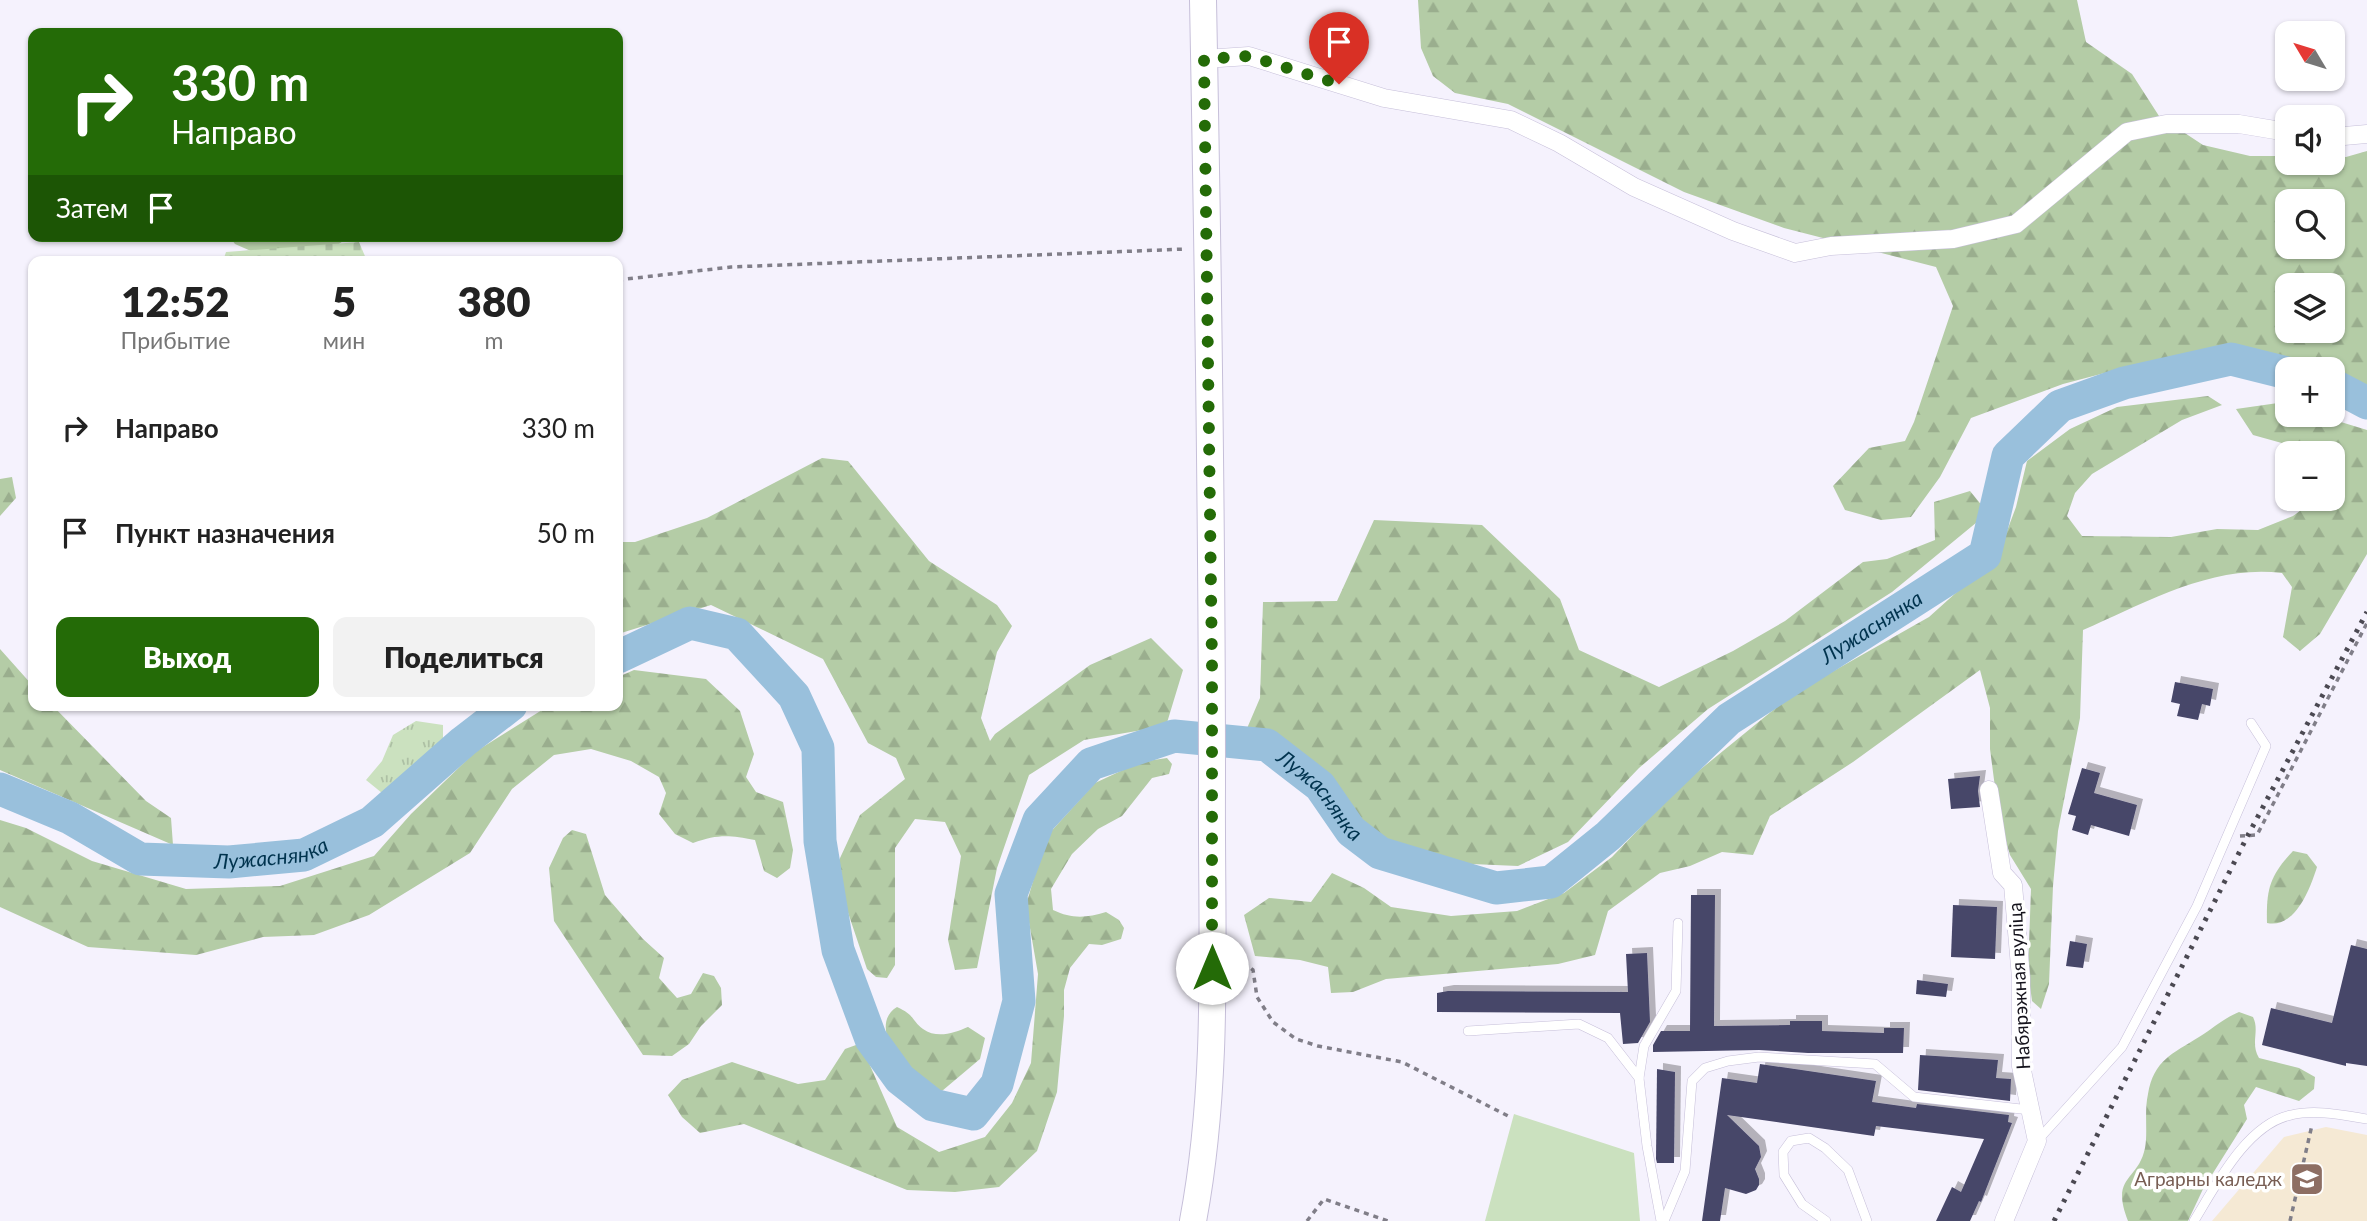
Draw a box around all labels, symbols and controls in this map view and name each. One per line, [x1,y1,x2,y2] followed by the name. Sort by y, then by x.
[1309,12.0,1369,84] pin
[2275,21,2345,91] north arrow
[2275,21,2345,511] map controls
[1320,23,1358,61] icon: arrive
[171,53,309,111] text: 330 m
[56,56,147,147] icon: right
[2275,105,2345,175] button: sound
[171,112,297,151] text: Направо
[142,189,180,227] icon: arrive
[2275,189,2345,259] button: search
[56,192,128,224] text: Затем
[2275,273,2345,343] button: layers
[121,276,230,326] text: 12:52
[332,276,356,326] text: 5
[458,276,531,326] text: 380
[120,326,230,354] text: Прибытие
[323,326,365,354] text: мин
[485,326,504,354] text: m
[2275,357,2345,427] button: +
[56,409,94,447] icon: right
[115,412,219,444] text: Направо
[522,412,595,444] text: 330 m
[2275,441,2345,511] button: −
[56,514,94,552] icon: arrive
[115,517,335,549] text: Пункт назначения
[537,517,595,549] text: 50 m
[1815,585,1926,669] water label: Лужаснянка
[56,617,319,697] button: Выход
[333,617,595,697] button: Поделиться
[1272,743,1367,846] water label: Лужаснянка
[213,831,332,873] water label: Лужаснянка
[2003,902,2034,1070] street label: Набярэжная вуліца
[1175,931,1249,1005] position arrow
[2288,1160,2326,1198] school or university icon: Аграрны каледж
[2134,1167,2282,1190] place label: Аграрны каледж

